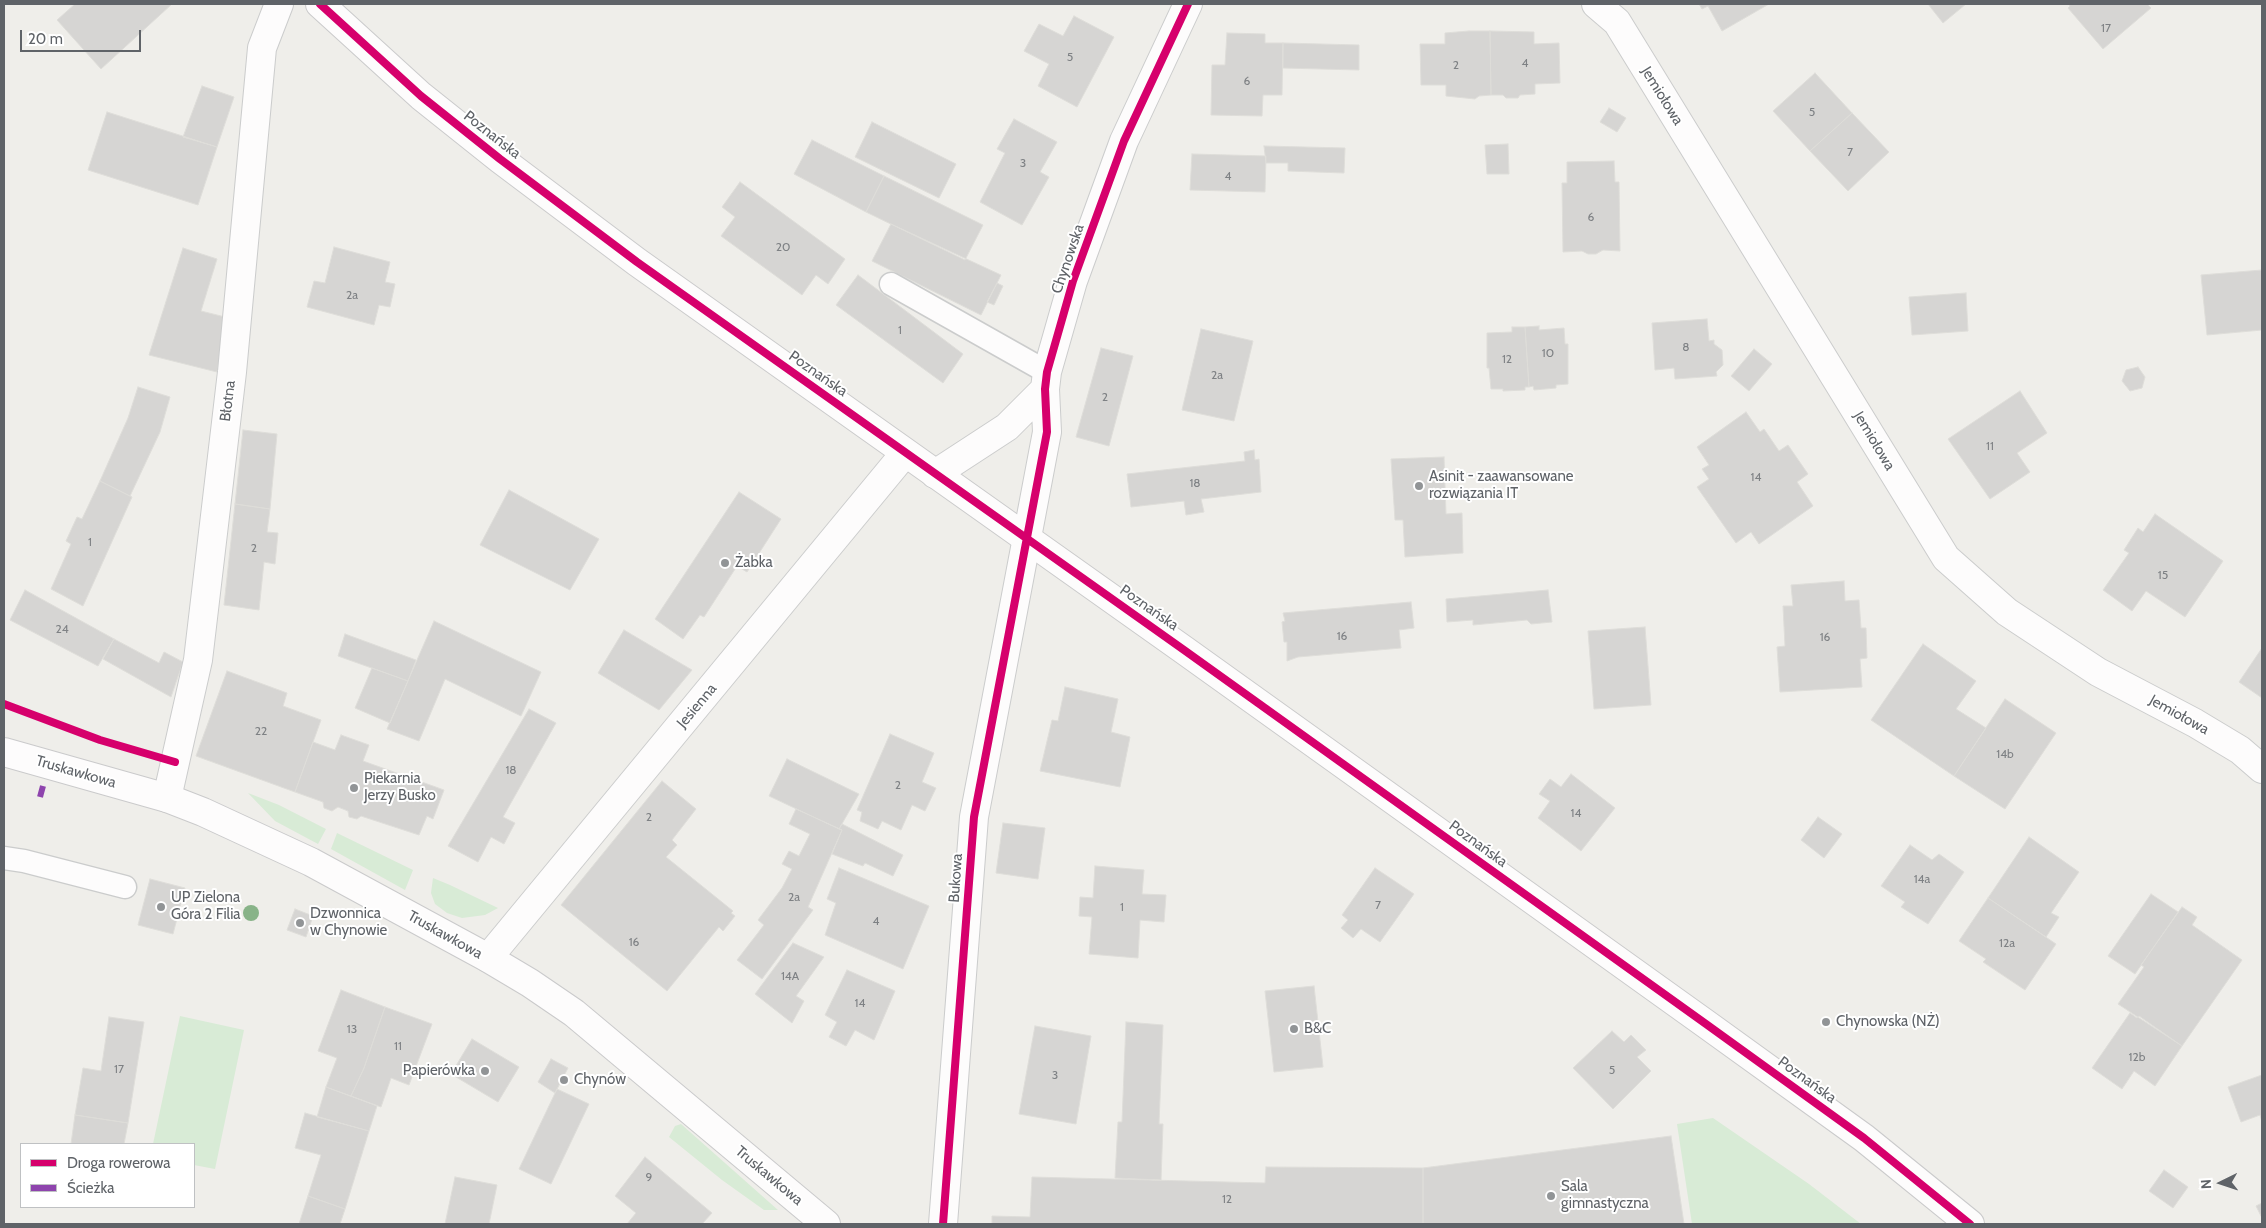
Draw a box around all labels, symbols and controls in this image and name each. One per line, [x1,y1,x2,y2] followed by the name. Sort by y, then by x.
[22,20,144,52] scale bar
[2101,21,2111,35] house number: 17
[28,30,63,48] text: 20 m
[1067,50,1073,64] house number: 5
[1522,56,1528,70] house number: 4
[1453,58,1459,72] house number: 2
[1637,63,1687,129] street label: Jemiołowa
[1244,74,1250,88] house number: 6
[1809,105,1815,119] house number: 5
[460,107,524,163] street label: Poznańska
[1847,145,1853,159] house number: 7
[1020,156,1026,170] house number: 3
[1225,169,1231,183] house number: 4
[1588,210,1594,224] house number: 6
[1048,222,1088,296] street label: Chynowska
[776,240,790,254] house number: 20
[346,288,358,302] house number: 2a
[898,323,902,337] house number: 1
[1682,340,1690,354] house number: 8
[1542,346,1554,360] house number: 10
[785,347,851,401] street label: Poznańska
[1502,352,1512,366] house number: 12
[1211,368,1223,382] house number: 2a
[217,379,239,423] street label: Błotna
[1102,390,1108,404] house number: 2
[1849,408,1899,474] street label: Jemiołowa
[1986,439,1994,453] house number: 11
[1429,468,1573,503] place label: Asinit - zaawansowane rozwiązania IT
[1751,470,1761,484] house number: 14
[1189,476,1201,490] house number: 18
[1413,480,1425,492] marker: Asinit - zaawansowane rozwiązania IT
[88,535,92,549] house number: 1
[251,541,257,555] house number: 2
[735,554,773,572] place label: Żabka
[719,557,731,569] marker: Żabka
[2158,568,2168,582] house number: 15
[1116,581,1182,635] street label: Poznańska
[55,622,69,636] house number: 24
[1337,629,1347,643] house number: 16
[1820,630,1830,644] house number: 16
[673,680,721,732] street label: Jesienna
[2146,691,2212,739] street label: Jemiołowa
[255,724,267,738] house number: 22
[1996,747,2014,761] house number: 14b
[34,752,118,792] street label: Truskawkowa
[505,763,517,777] house number: 18
[364,770,436,805] place label: Piekarnia Jerzy Busko
[895,778,901,792] house number: 2
[348,782,360,794] marker: Piekarnia Jerzy Busko
[1571,806,1581,820] house number: 14
[646,810,652,824] house number: 2
[1445,817,1511,871] street label: Poznańska
[945,853,967,903] street label: Bukowa
[1914,872,1930,886] house number: 14a
[171,889,241,924] place label: UP Zielona Góra 2 Filia
[788,890,800,904] house number: 2a
[1375,898,1381,912] house number: 7
[1120,900,1124,914] house number: 1
[155,901,167,913] marker: UP Zielona Góra 2 Filia
[310,905,387,940] place label: Dzwonnica w Chynowie
[405,907,485,963] street label: Truskawkowa
[873,914,879,928] house number: 4
[294,917,306,929] marker: Dzwonnica w Chynowie
[629,935,639,949] house number: 16
[1999,936,2015,950] house number: 12a
[781,969,799,983] house number: 14A
[855,996,865,1010] house number: 14
[1836,1013,1940,1031] place label: Chynowska (NŻ)
[1820,1016,1832,1028] marker: Chynowska (NŻ)
[1304,1020,1331,1038] place label: B&C
[347,1022,357,1036] house number: 13
[1288,1023,1300,1035] marker: B&C
[394,1039,402,1053] house number: 11
[2129,1050,2145,1064] house number: 12b
[1774,1053,1840,1107] street label: Poznańska
[114,1062,124,1076] house number: 17
[403,1062,475,1080] place label: Papierówka
[1609,1063,1615,1077] house number: 5
[479,1065,491,1077] marker: Papierówka
[1052,1068,1058,1082] house number: 3
[574,1071,626,1089] place label: Chynów
[558,1074,570,1086] marker: Chynów
[20,1143,195,1208] legend
[732,1143,806,1209] street label: Truskawkowa
[67,1154,171,1172] text: Droga rowerowa
[2196,1158,2246,1208] north arrow
[646,1170,652,1184] house number: 9
[1561,1178,1649,1213] place label: Sala gimnastyczna
[2197,1178,2215,1190] text: N
[67,1179,114,1197] text: Ścieżka
[1545,1190,1557,1202] marker: Sala gimnastyczna
[1222,1192,1232,1206] house number: 12

